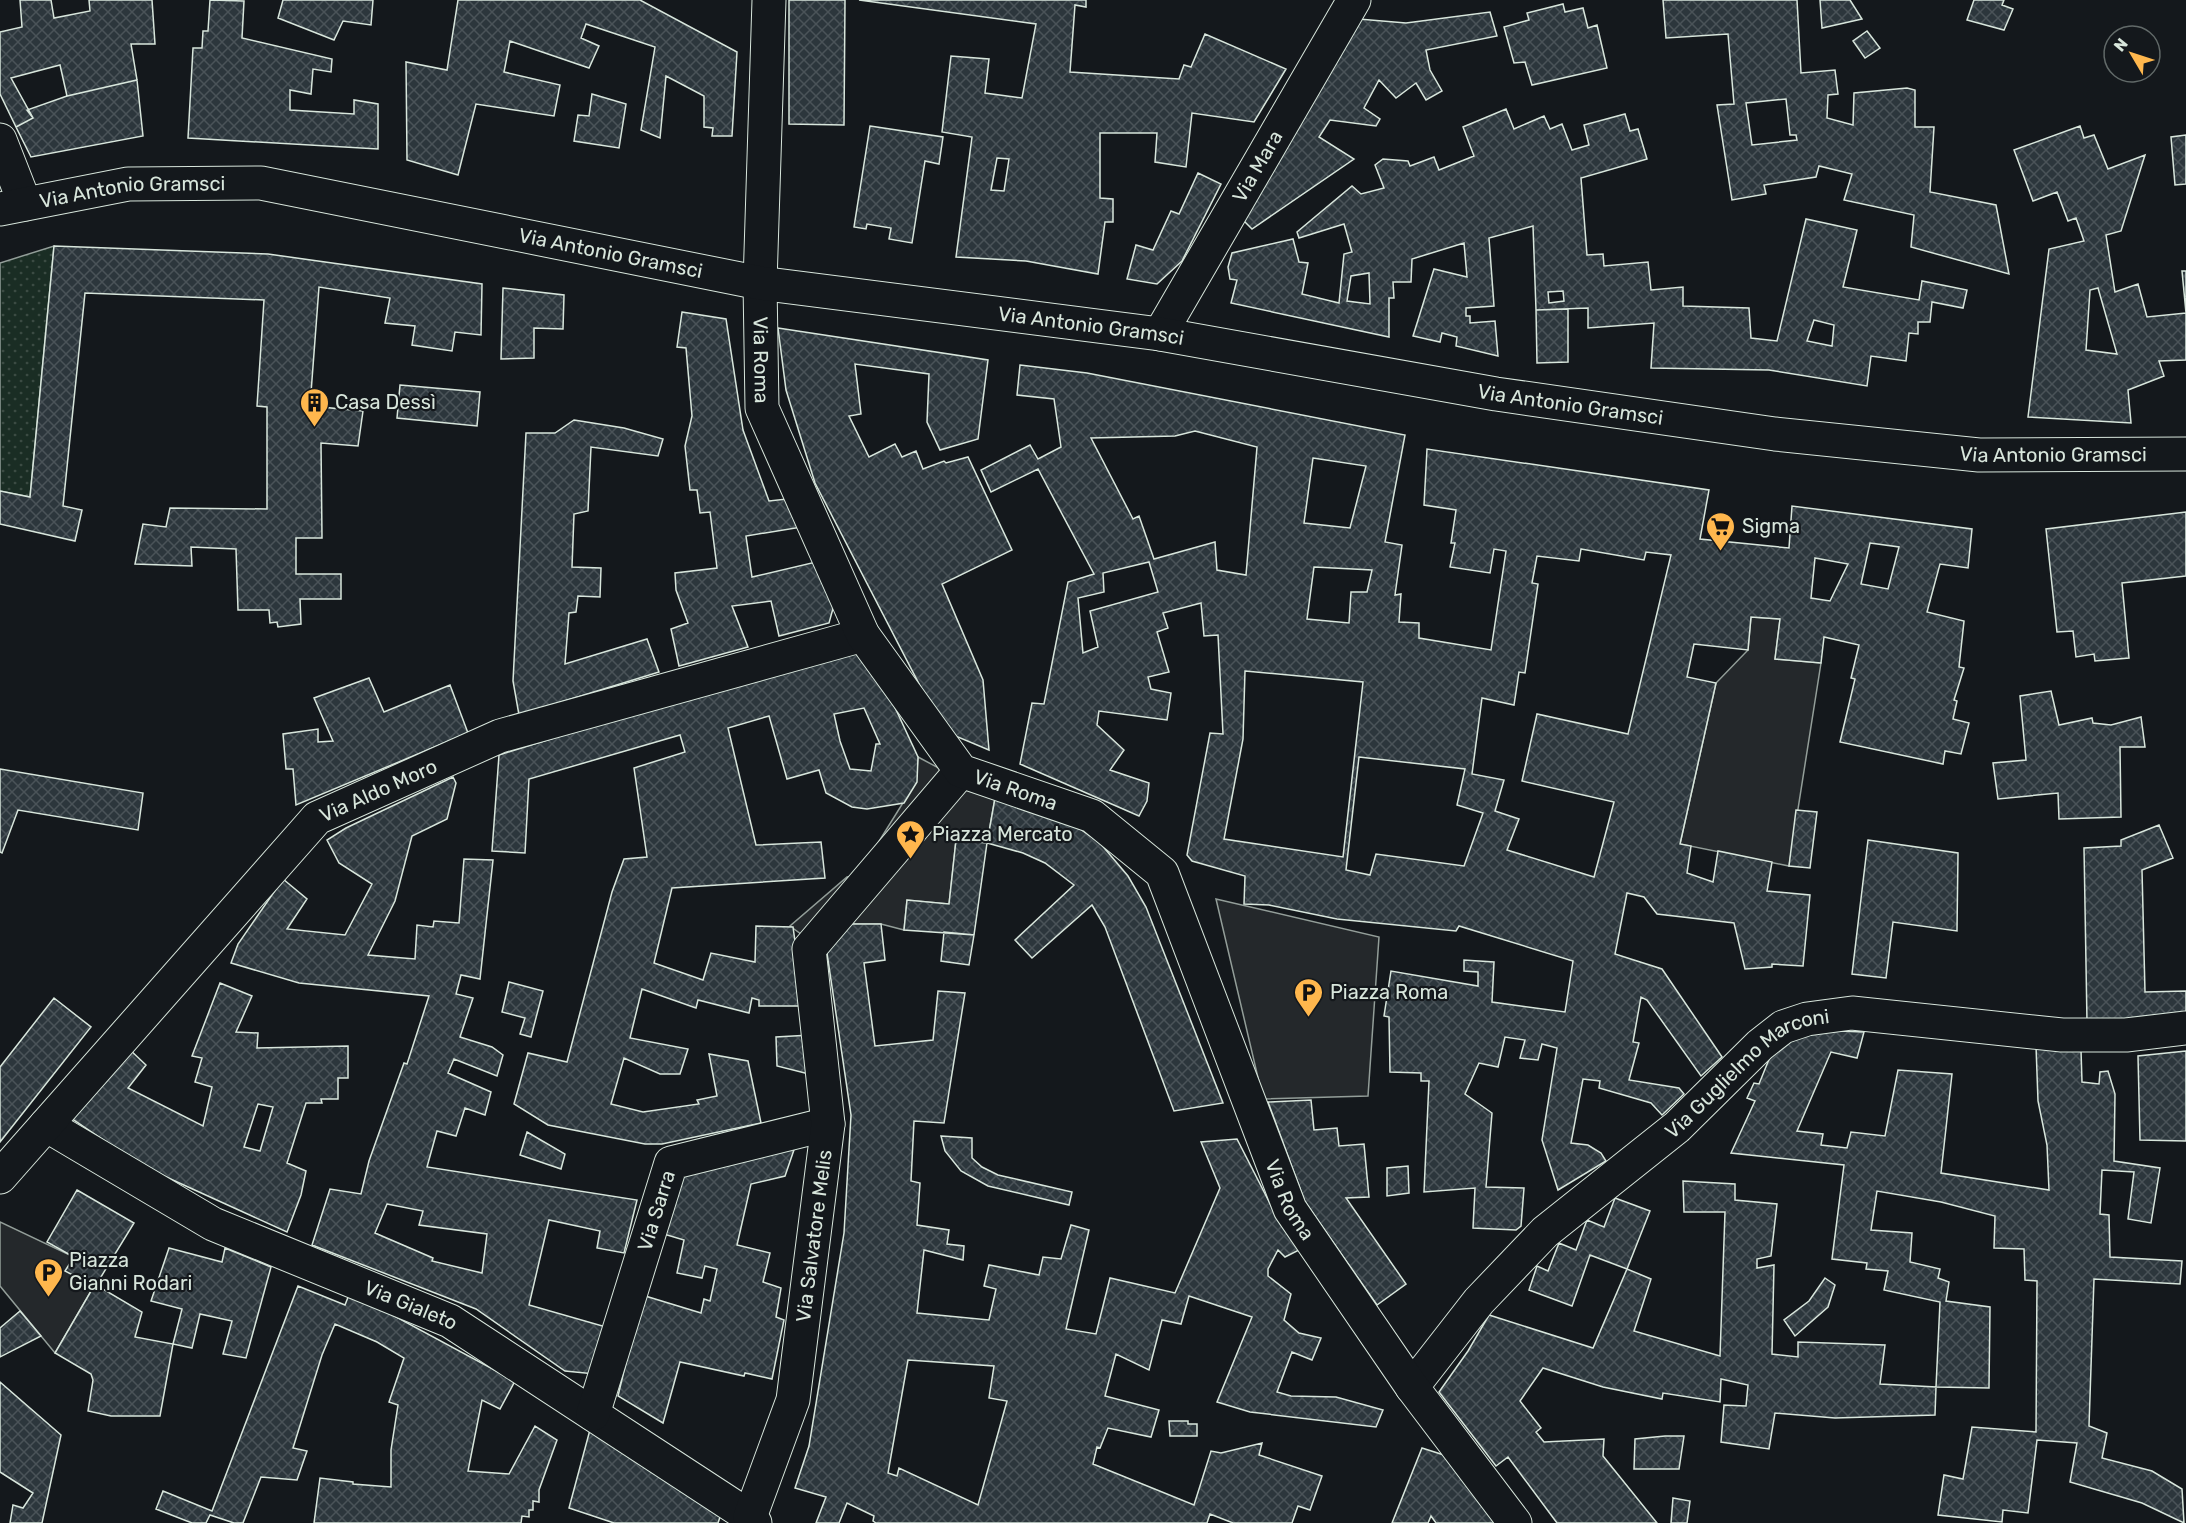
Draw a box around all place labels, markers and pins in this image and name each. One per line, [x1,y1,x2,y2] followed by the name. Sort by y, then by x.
[298,386,330,428] building icon: Casa Dessì
[335,390,436,414] place label: Casa Dessì
[1705,510,1737,552] supermarket icon: Sigma
[1742,514,1800,538] place label: Sigma
[895,818,927,860] place icon: Piazza Mercato
[932,822,1073,846] place label: Piazza Mercato
[1293,976,1325,1018] parking icon: Piazza Roma
[1330,980,1448,1004] place label: Piazza Roma
[69,1248,192,1295] place label: Piazza Gianni Rodari
[32,1256,64,1298] parking icon: Piazza Gianni Rodari

